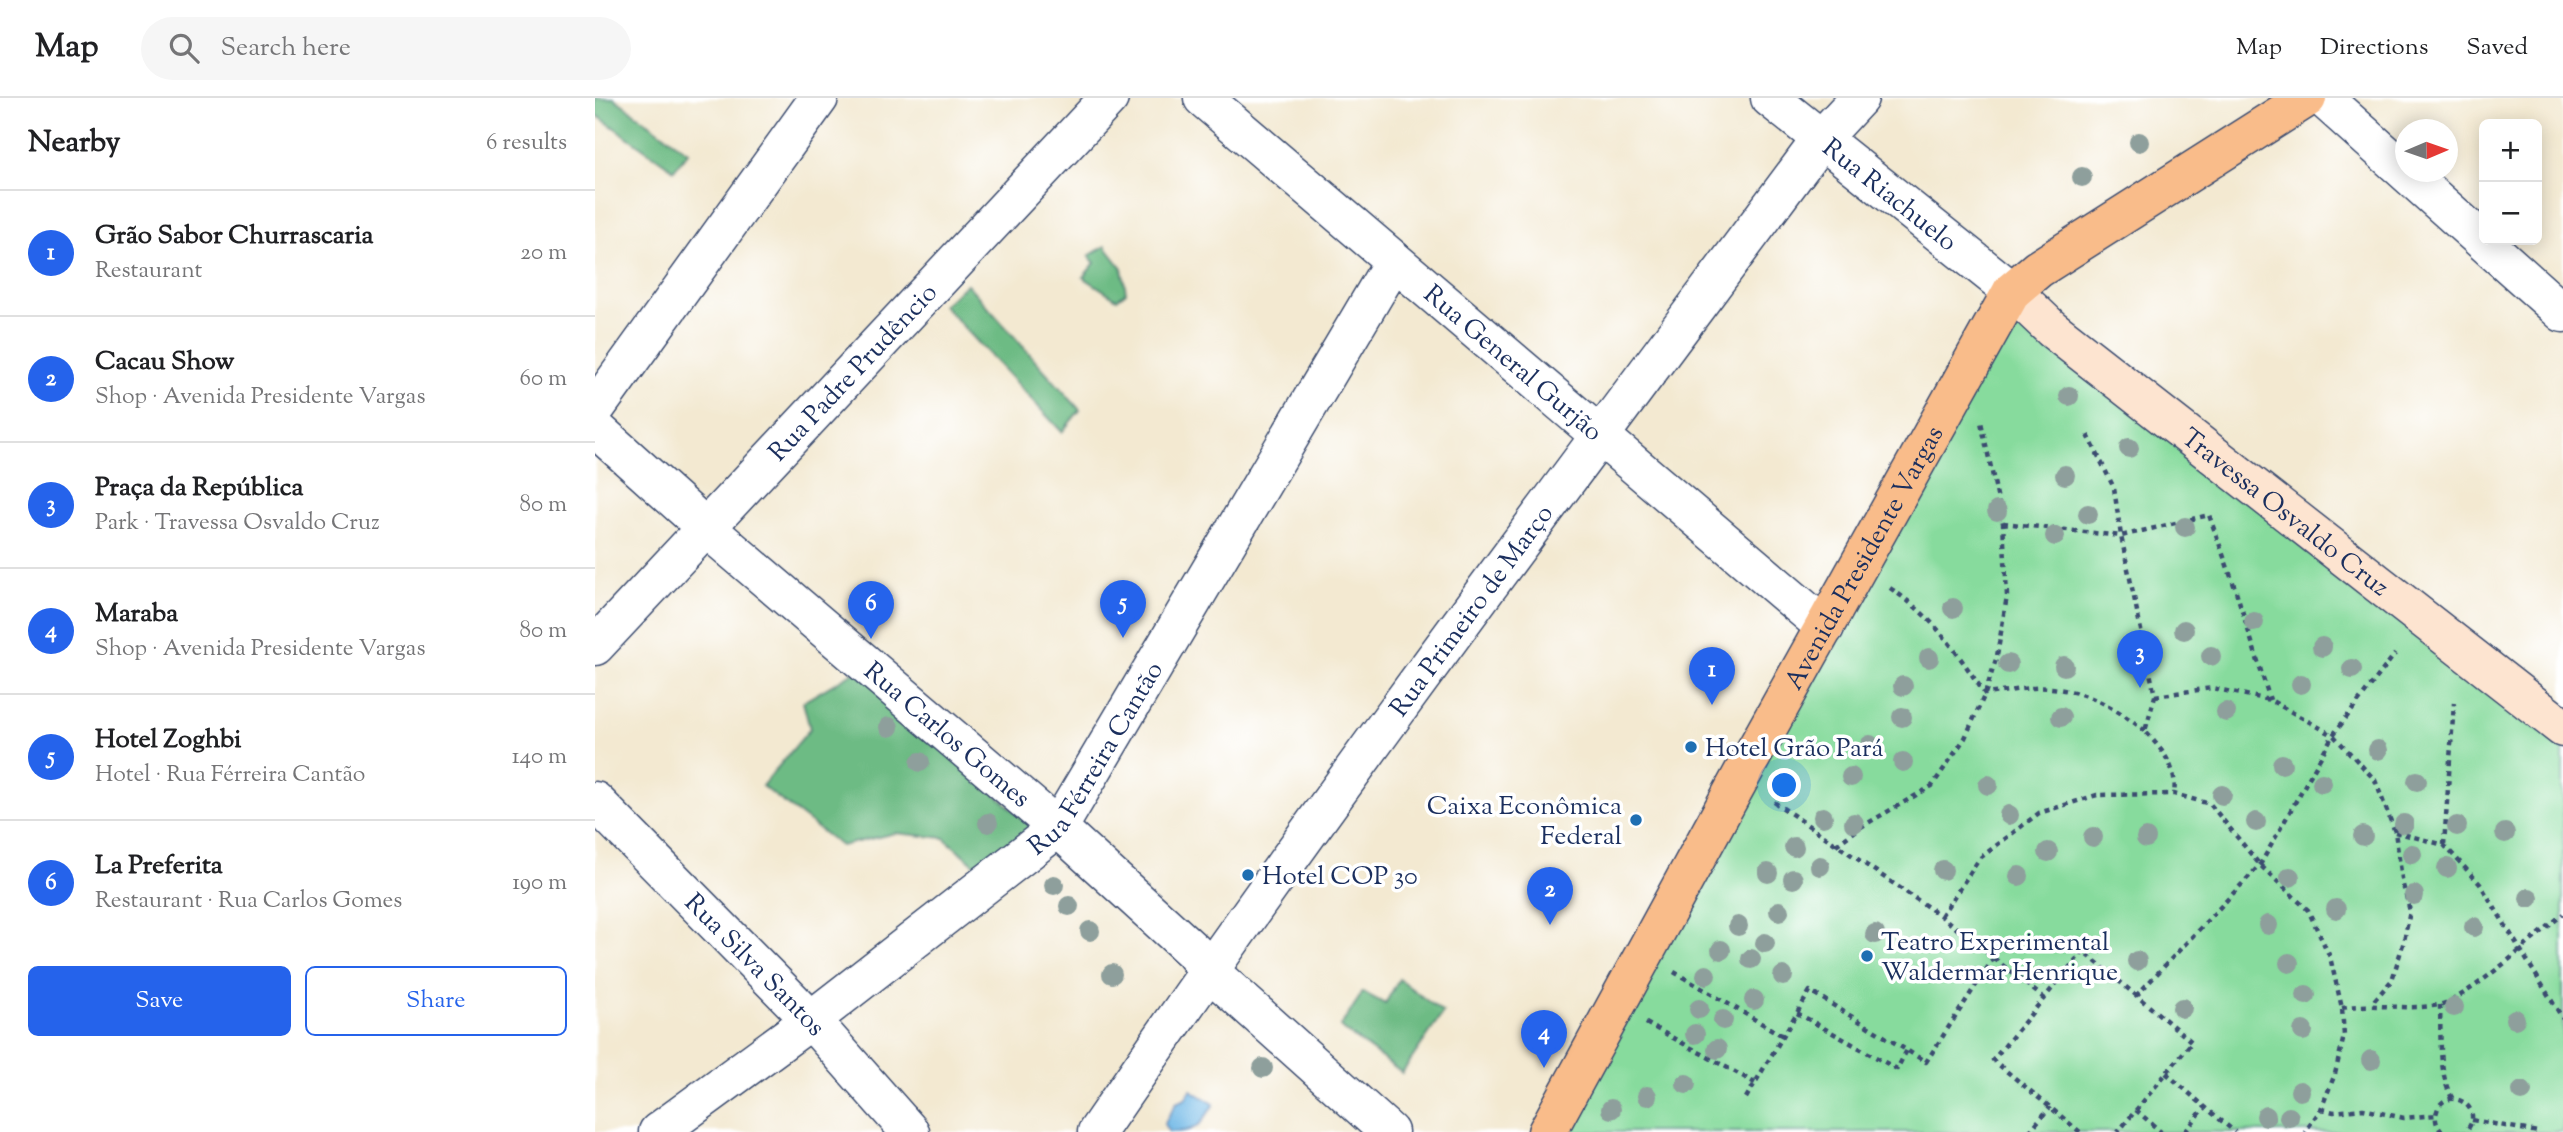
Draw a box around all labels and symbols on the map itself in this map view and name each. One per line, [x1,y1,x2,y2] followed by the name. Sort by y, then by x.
[2395,119,2458,182] north arrow
[1814,131,1964,261] street label: Rua Riachuelo
[761,276,947,471] street label: Rua Padre Prudêncio
[1415,277,1610,451] street label: Rua General Gurjão
[1777,420,1954,697] street label: Avenida Presidente Vargas
[2173,421,2396,607] street label: Travessa Osvaldo Cruz
[1382,498,1563,725] street label: Rua Primeiro de Março
[1100,580,1146,638] pin: 5
[848,581,894,639] pin: 6
[2117,630,2163,688] pin: 3
[1689,647,1735,705] pin: 1
[855,654,1037,818] street label: Rua Carlos Gomes
[1021,655,1174,866] street label: Rua Férreira Cantão
[1705,731,1883,768] place label: Hotel Grão Pará
[1683,739,1699,755] marker: Hotel Grão Pará
[1767,768,1801,802] your location
[1427,789,1622,856] place label: Caixa Econômica Federal
[1628,812,1644,828] marker: Caixa Econômica Federal
[1262,859,1418,896] place label: Hotel COP 30
[1240,867,1256,883] marker: Hotel COP 30
[1527,867,1573,925] pin: 2
[675,886,833,1045] street label: Rua Silva Santos
[1881,925,2118,992] place label: Teatro Experimental Waldermar Henrique
[1859,948,1875,964] marker: Teatro Experimental Waldermar Henrique
[1521,1010,1567,1068] pin: 4

